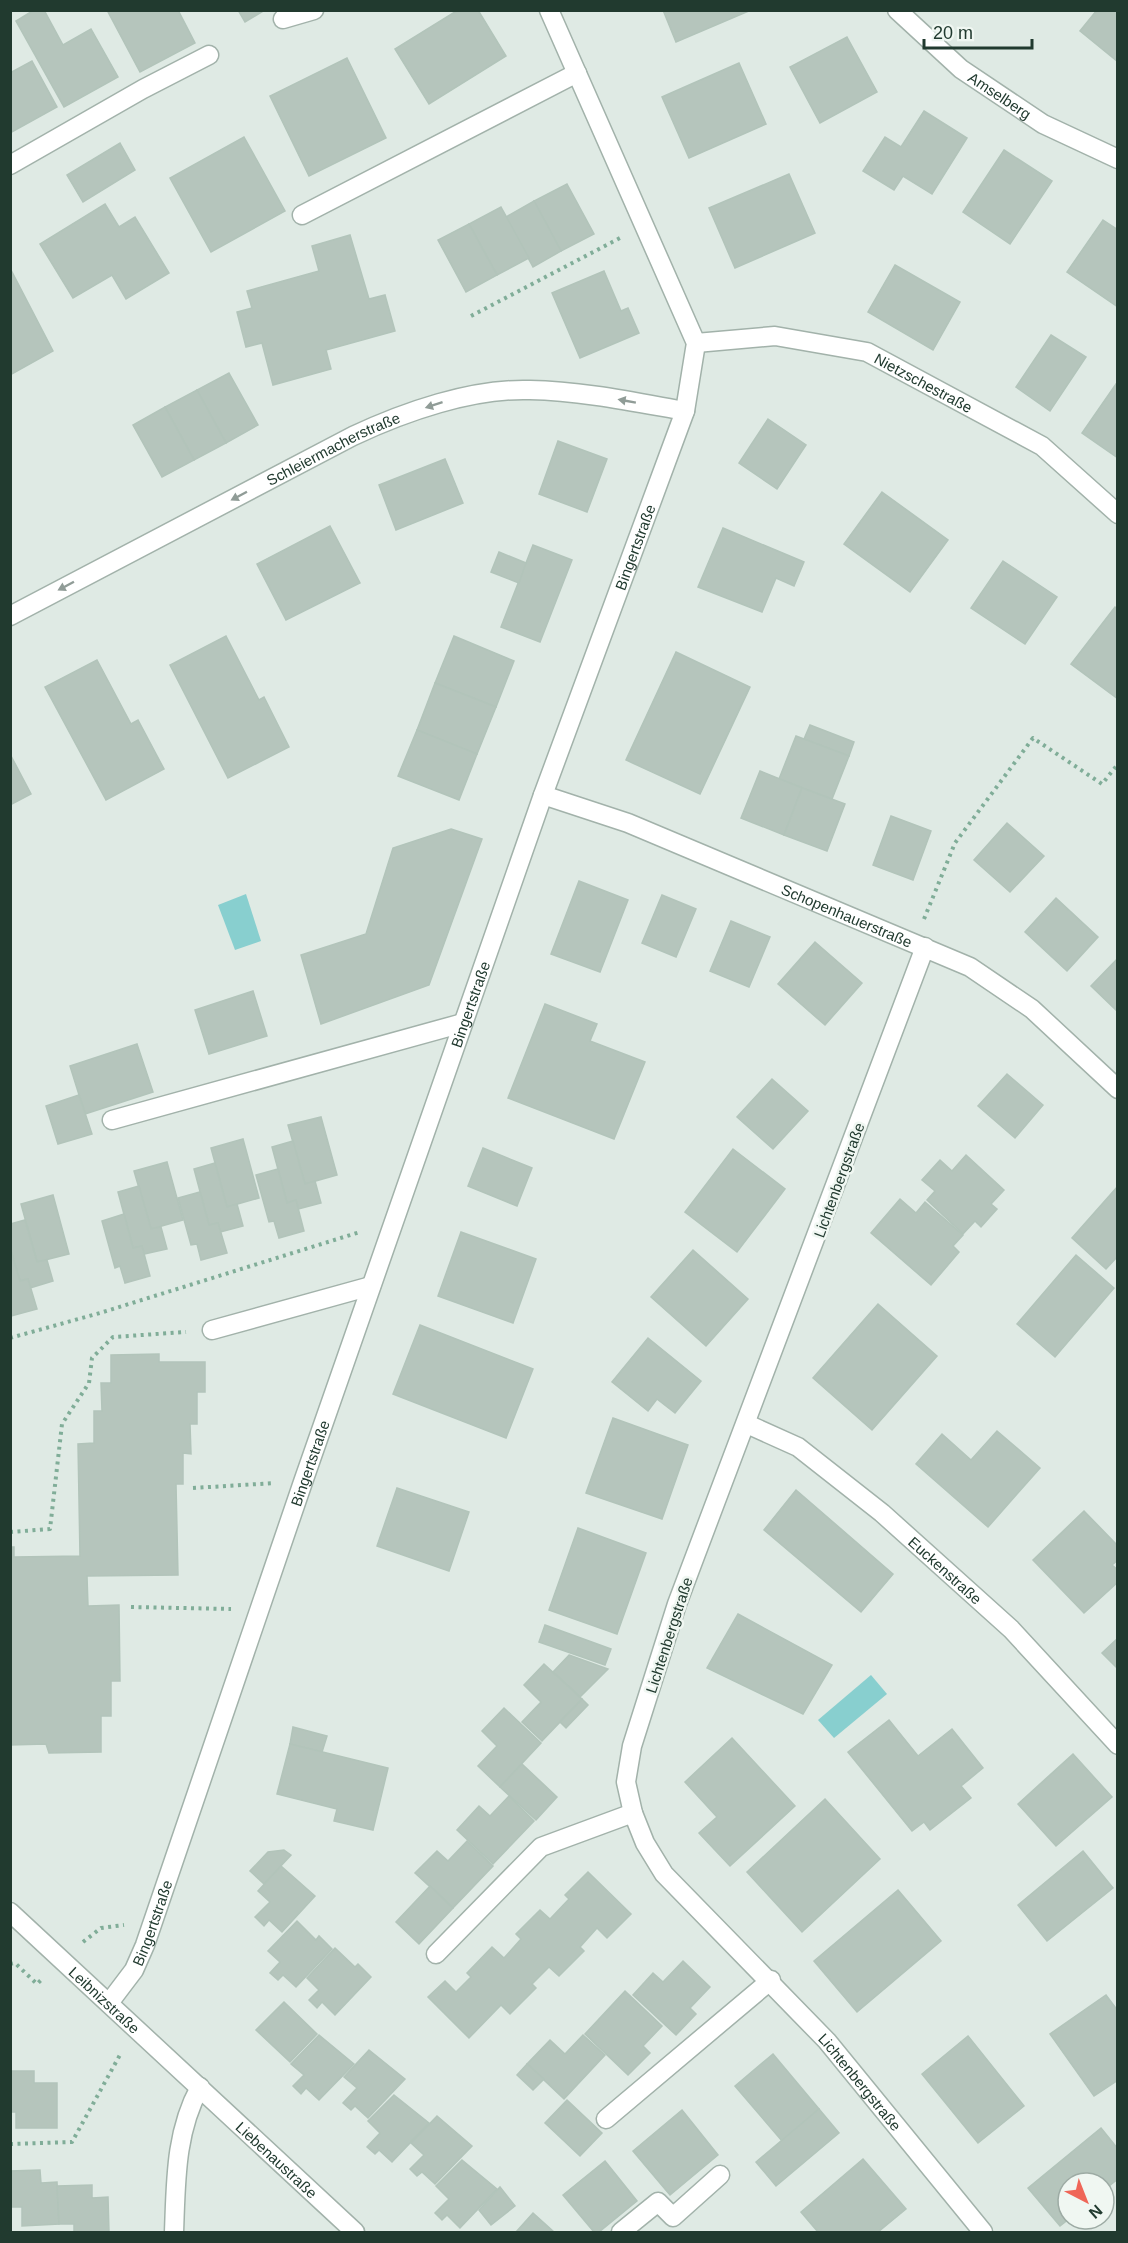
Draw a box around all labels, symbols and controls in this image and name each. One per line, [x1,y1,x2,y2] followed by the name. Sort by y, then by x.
[924,12,1032,50] scale bar
[933,23,973,43] text: 20 m
[965,68,1035,122] street label: Amselberg
[872,349,975,416] street label: Nietzschestraße
[617,396,636,405] one-way arrow
[425,401,443,410] one-way arrow
[263,409,402,488] street label: Schleiermacherstraße
[230,491,247,501] one-way arrow
[611,502,658,592] street label: Bingertstraße
[58,582,75,591] one-way arrow
[779,880,915,950] street label: Schopenhauerstraße
[447,959,493,1050] street label: Bingertstraße
[810,1120,868,1240] street label: Lichtenbergstraße
[287,1418,332,1508] street label: Bingertstraße
[905,1533,985,1607] street label: Euckenstraße
[642,1575,696,1695] street label: Lichtenbergstraße
[128,1878,175,1968] street label: Bingertstraße
[66,1963,143,2037] street label: Leibnizstraße
[815,2029,905,2134] street label: Lichtenbergstraße
[233,2118,321,2201] street label: Liebenaustraße
[1056,2171,1116,2231] north arrow
[1086,2202,1106,2222] text: N

